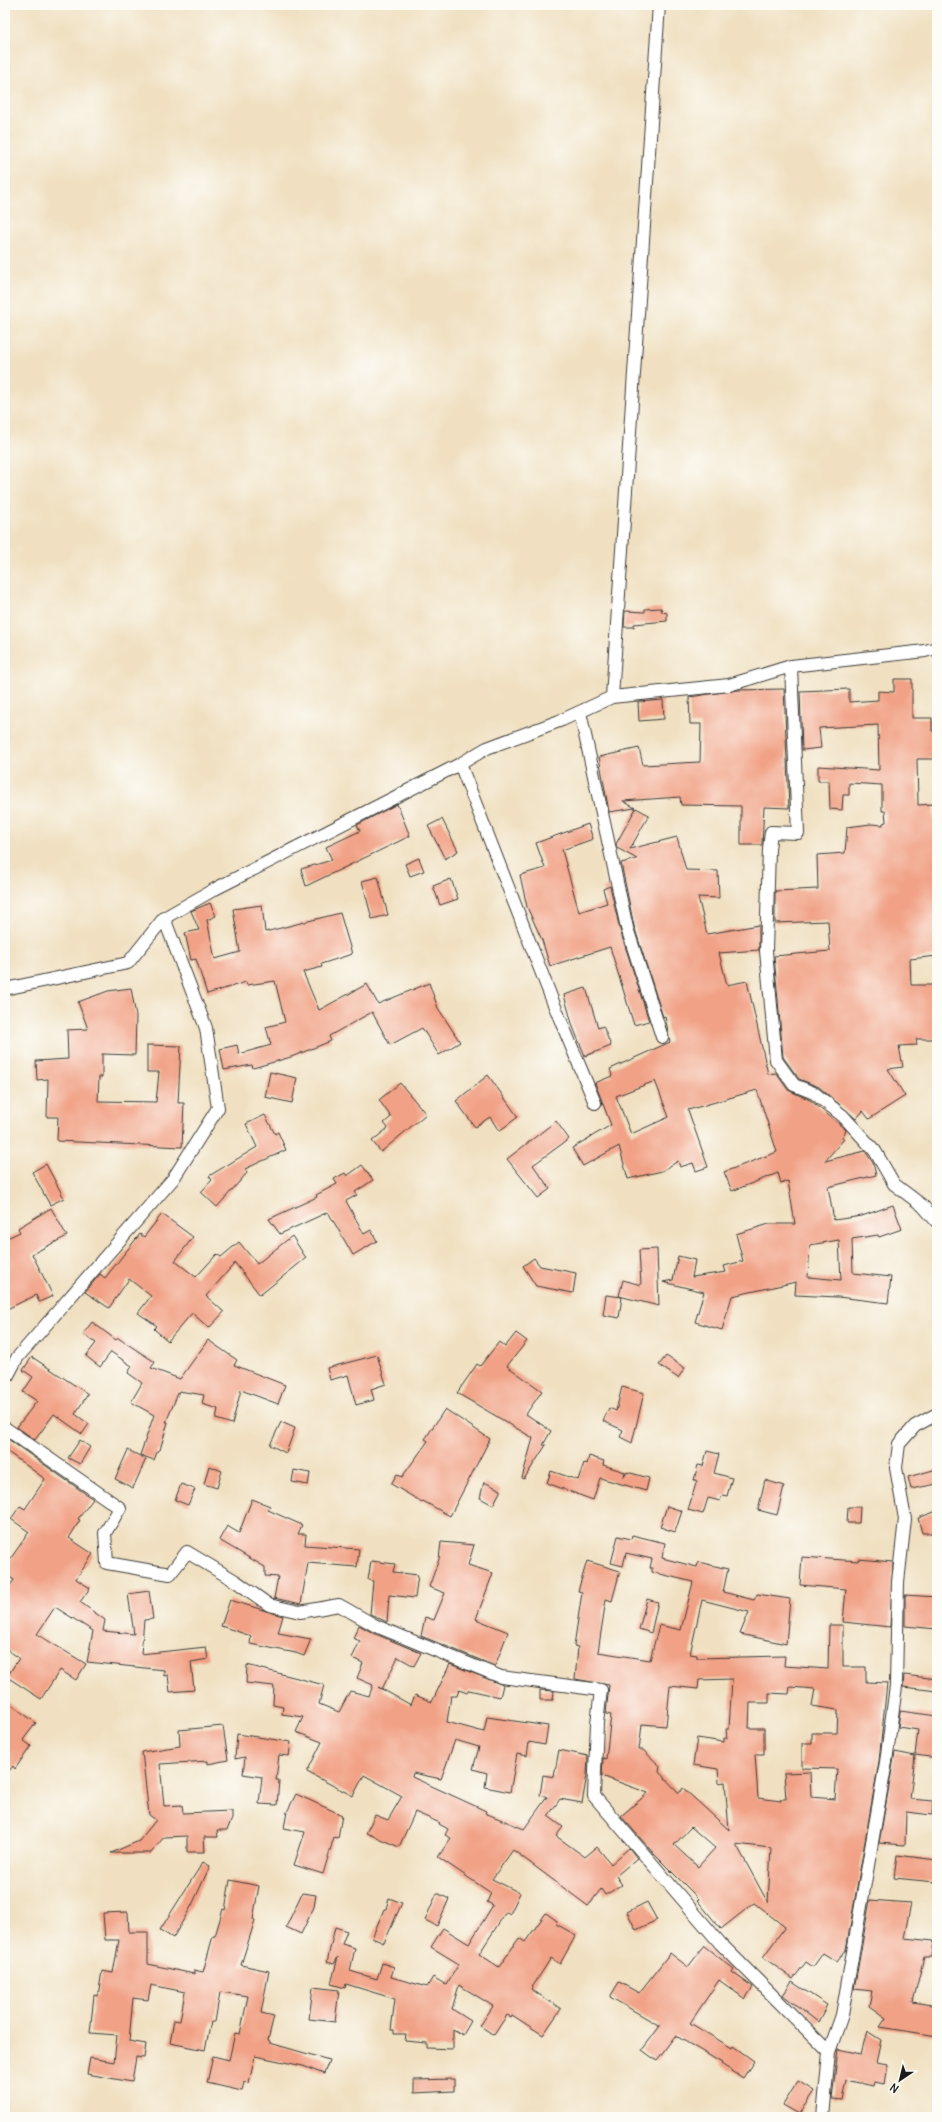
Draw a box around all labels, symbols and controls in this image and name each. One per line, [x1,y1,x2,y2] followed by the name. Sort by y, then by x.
[880,2060,920,2100] north arrow
[887,2080,901,2096] text: N

